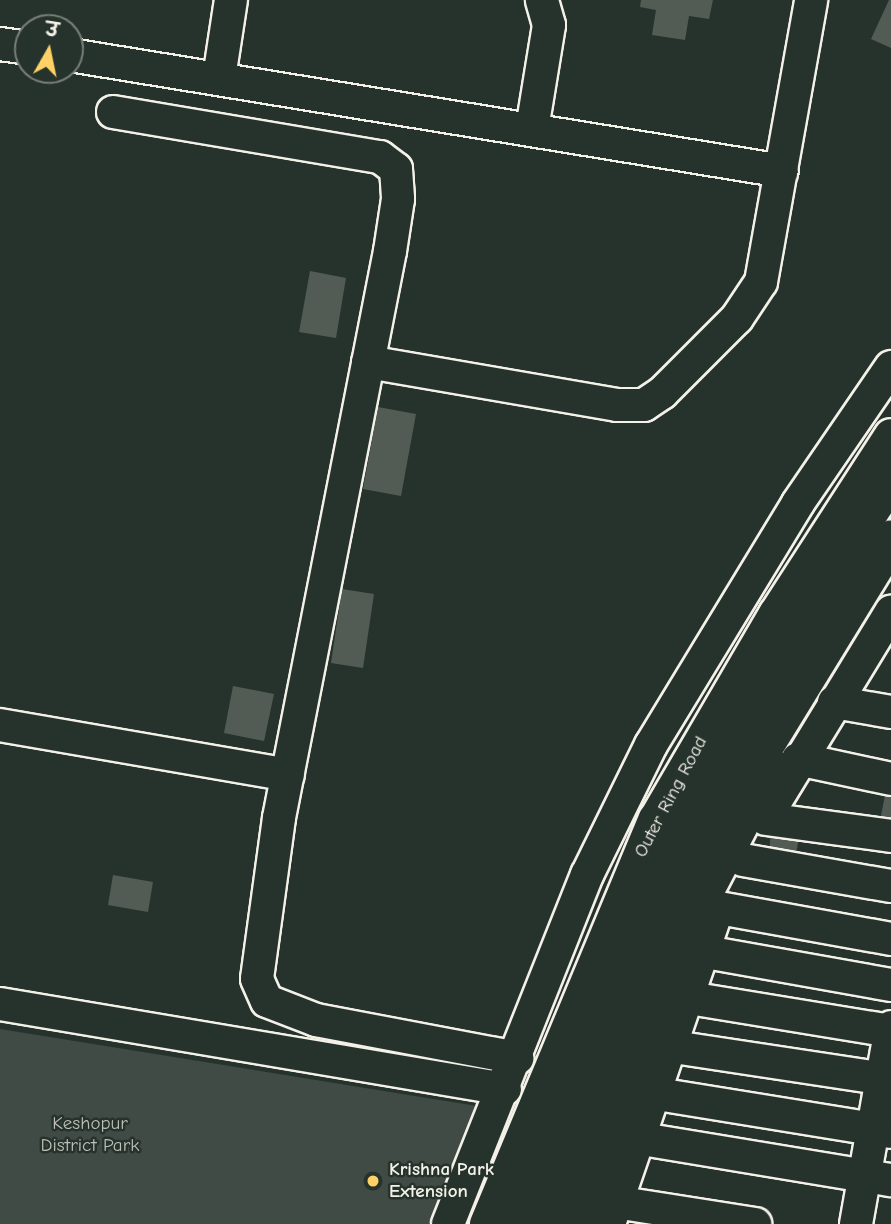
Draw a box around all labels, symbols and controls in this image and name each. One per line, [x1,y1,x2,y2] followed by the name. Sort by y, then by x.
[14,14,84,84] north arrow
[44,18,60,42] text: उ
[630,733,712,861] street label: Outer Ring Road
[41,1113,139,1157] park label: Keshopur District Park
[389,1159,494,1203] place label: Krishna Park Extension
[363,1171,383,1191] marker: Krishna Park Extension

